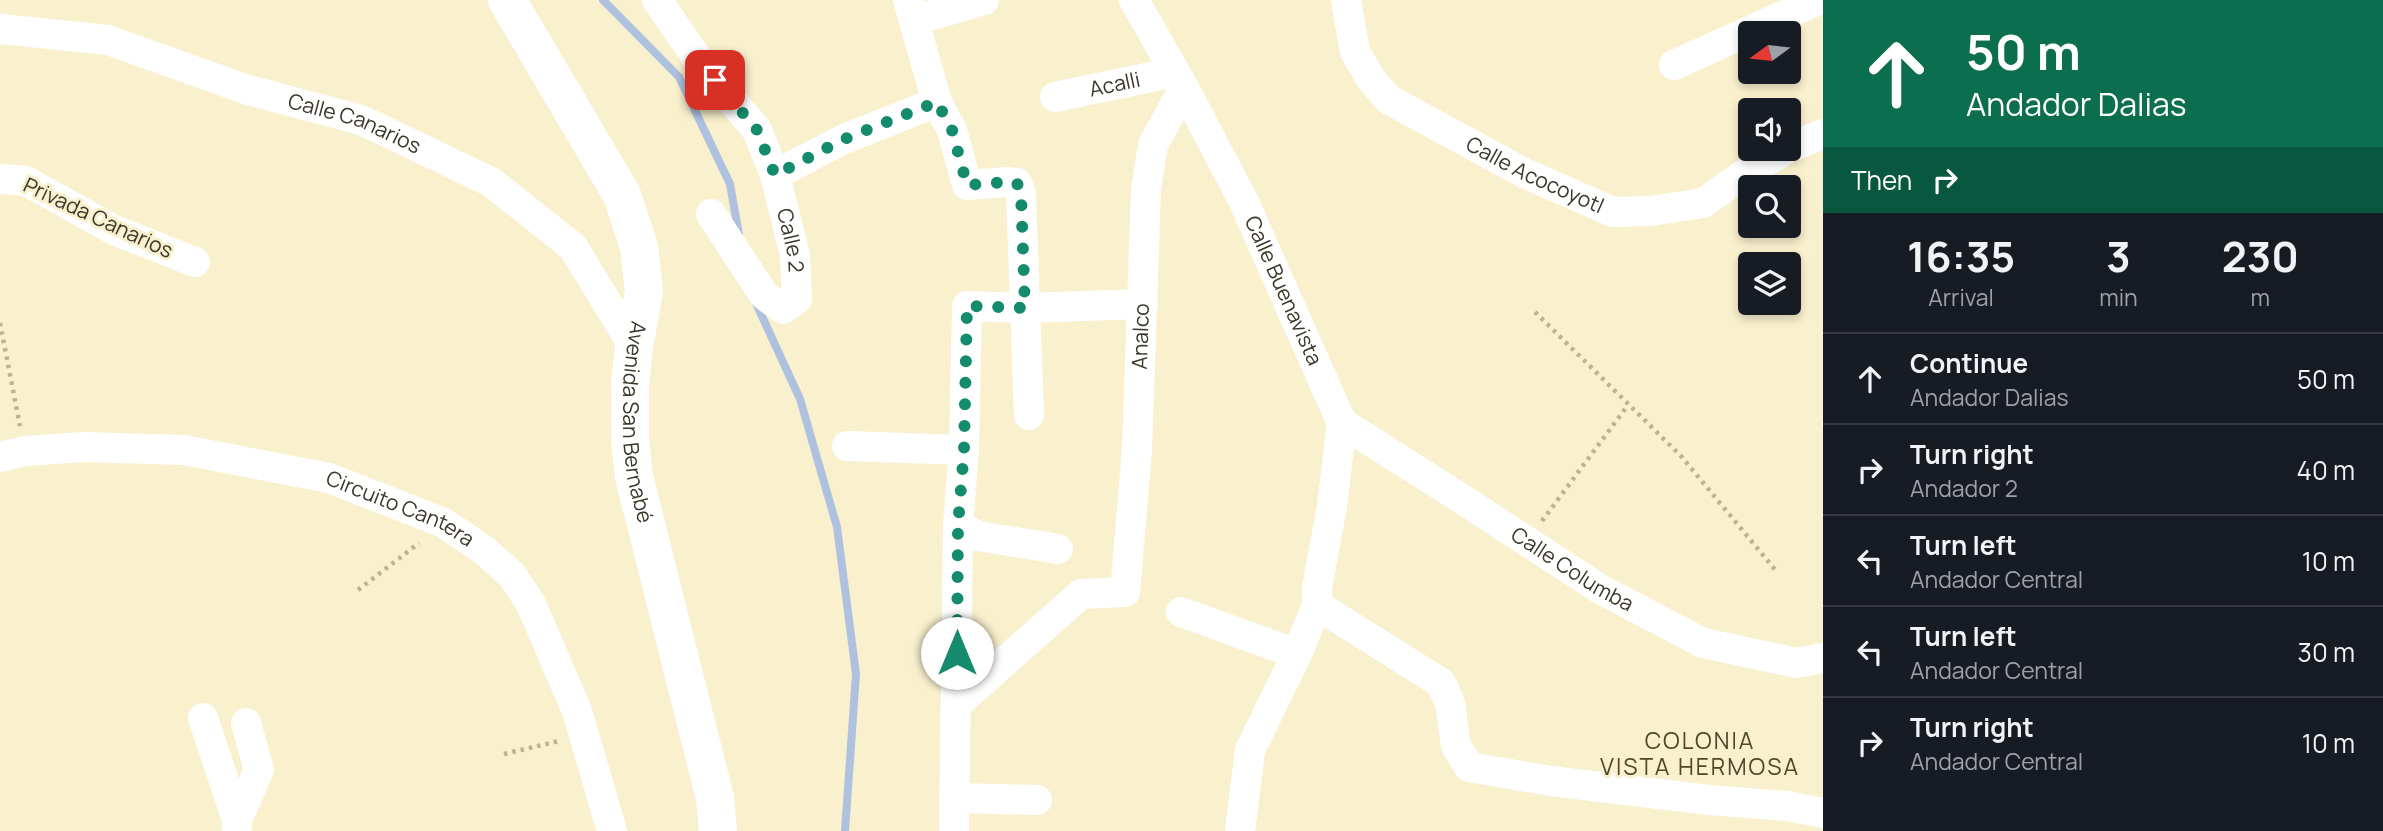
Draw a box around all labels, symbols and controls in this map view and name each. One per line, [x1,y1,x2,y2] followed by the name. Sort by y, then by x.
[1966,18,2081,85] text: 50 m
[1738,21,1801,84] north arrow
[1738,21,1801,315] map controls
[1851,28,1942,119] icon: ahead
[685,50,745,110] pin
[696,61,734,99] icon: arrive
[1087,65,1142,103] street label: Acalli
[1966,82,2187,126] text: Andador Dalias
[285,86,426,160] street label: Calle Canarios
[1738,98,1801,161] button: sound
[1461,129,1608,219] street label: Calle Acocoyotl
[1926,161,1964,199] icon: right
[1851,162,1912,198] text: Then
[19,170,178,264] street label: Privada Canarios
[1738,175,1801,238] button: search
[771,205,811,273] street label: Calle 2
[1239,211,1330,369] street label: Calle Buenavista
[1907,227,2015,285] text: 16:35
[2106,227,2131,285] text: 3
[2222,227,2299,285] text: 230
[1738,252,1801,315] button: layers
[1928,281,1994,313] text: Arrival
[2099,281,2138,313] text: min
[2251,281,2270,313] text: m
[1125,303,1155,370] street label: Analco
[617,319,660,526] street label: Avenida San Bernabé
[1910,345,2028,381] text: Continue
[1851,360,1889,398] icon: ahead
[2297,361,2355,397] text: 50 m
[1910,381,2069,413] text: Andador Dalias
[1910,436,2034,472] text: Turn right
[1851,451,1889,489] icon: right
[2297,452,2355,488] text: 40 m
[322,463,480,553] street label: Circuito Cantera
[1910,472,2018,504] text: Andador 2
[1506,520,1639,617] street label: Calle Columba
[1910,527,2017,563] text: Turn left
[1851,542,1889,580] icon: left
[2302,543,2355,579] text: 10 m
[1910,563,2083,595] text: Andador Central
[920,616,994,690] position arrow
[1910,618,2017,654] text: Turn left
[1851,633,1889,671] icon: left
[2298,634,2355,670] text: 30 m
[1910,654,2083,686] text: Andador Central
[1910,709,2034,745] text: Turn right
[1600,724,1800,782] district label: COLONIA VISTA HERMOSA
[1851,724,1889,762] icon: right
[2302,725,2355,761] text: 10 m
[1910,745,2083,777] text: Andador Central

